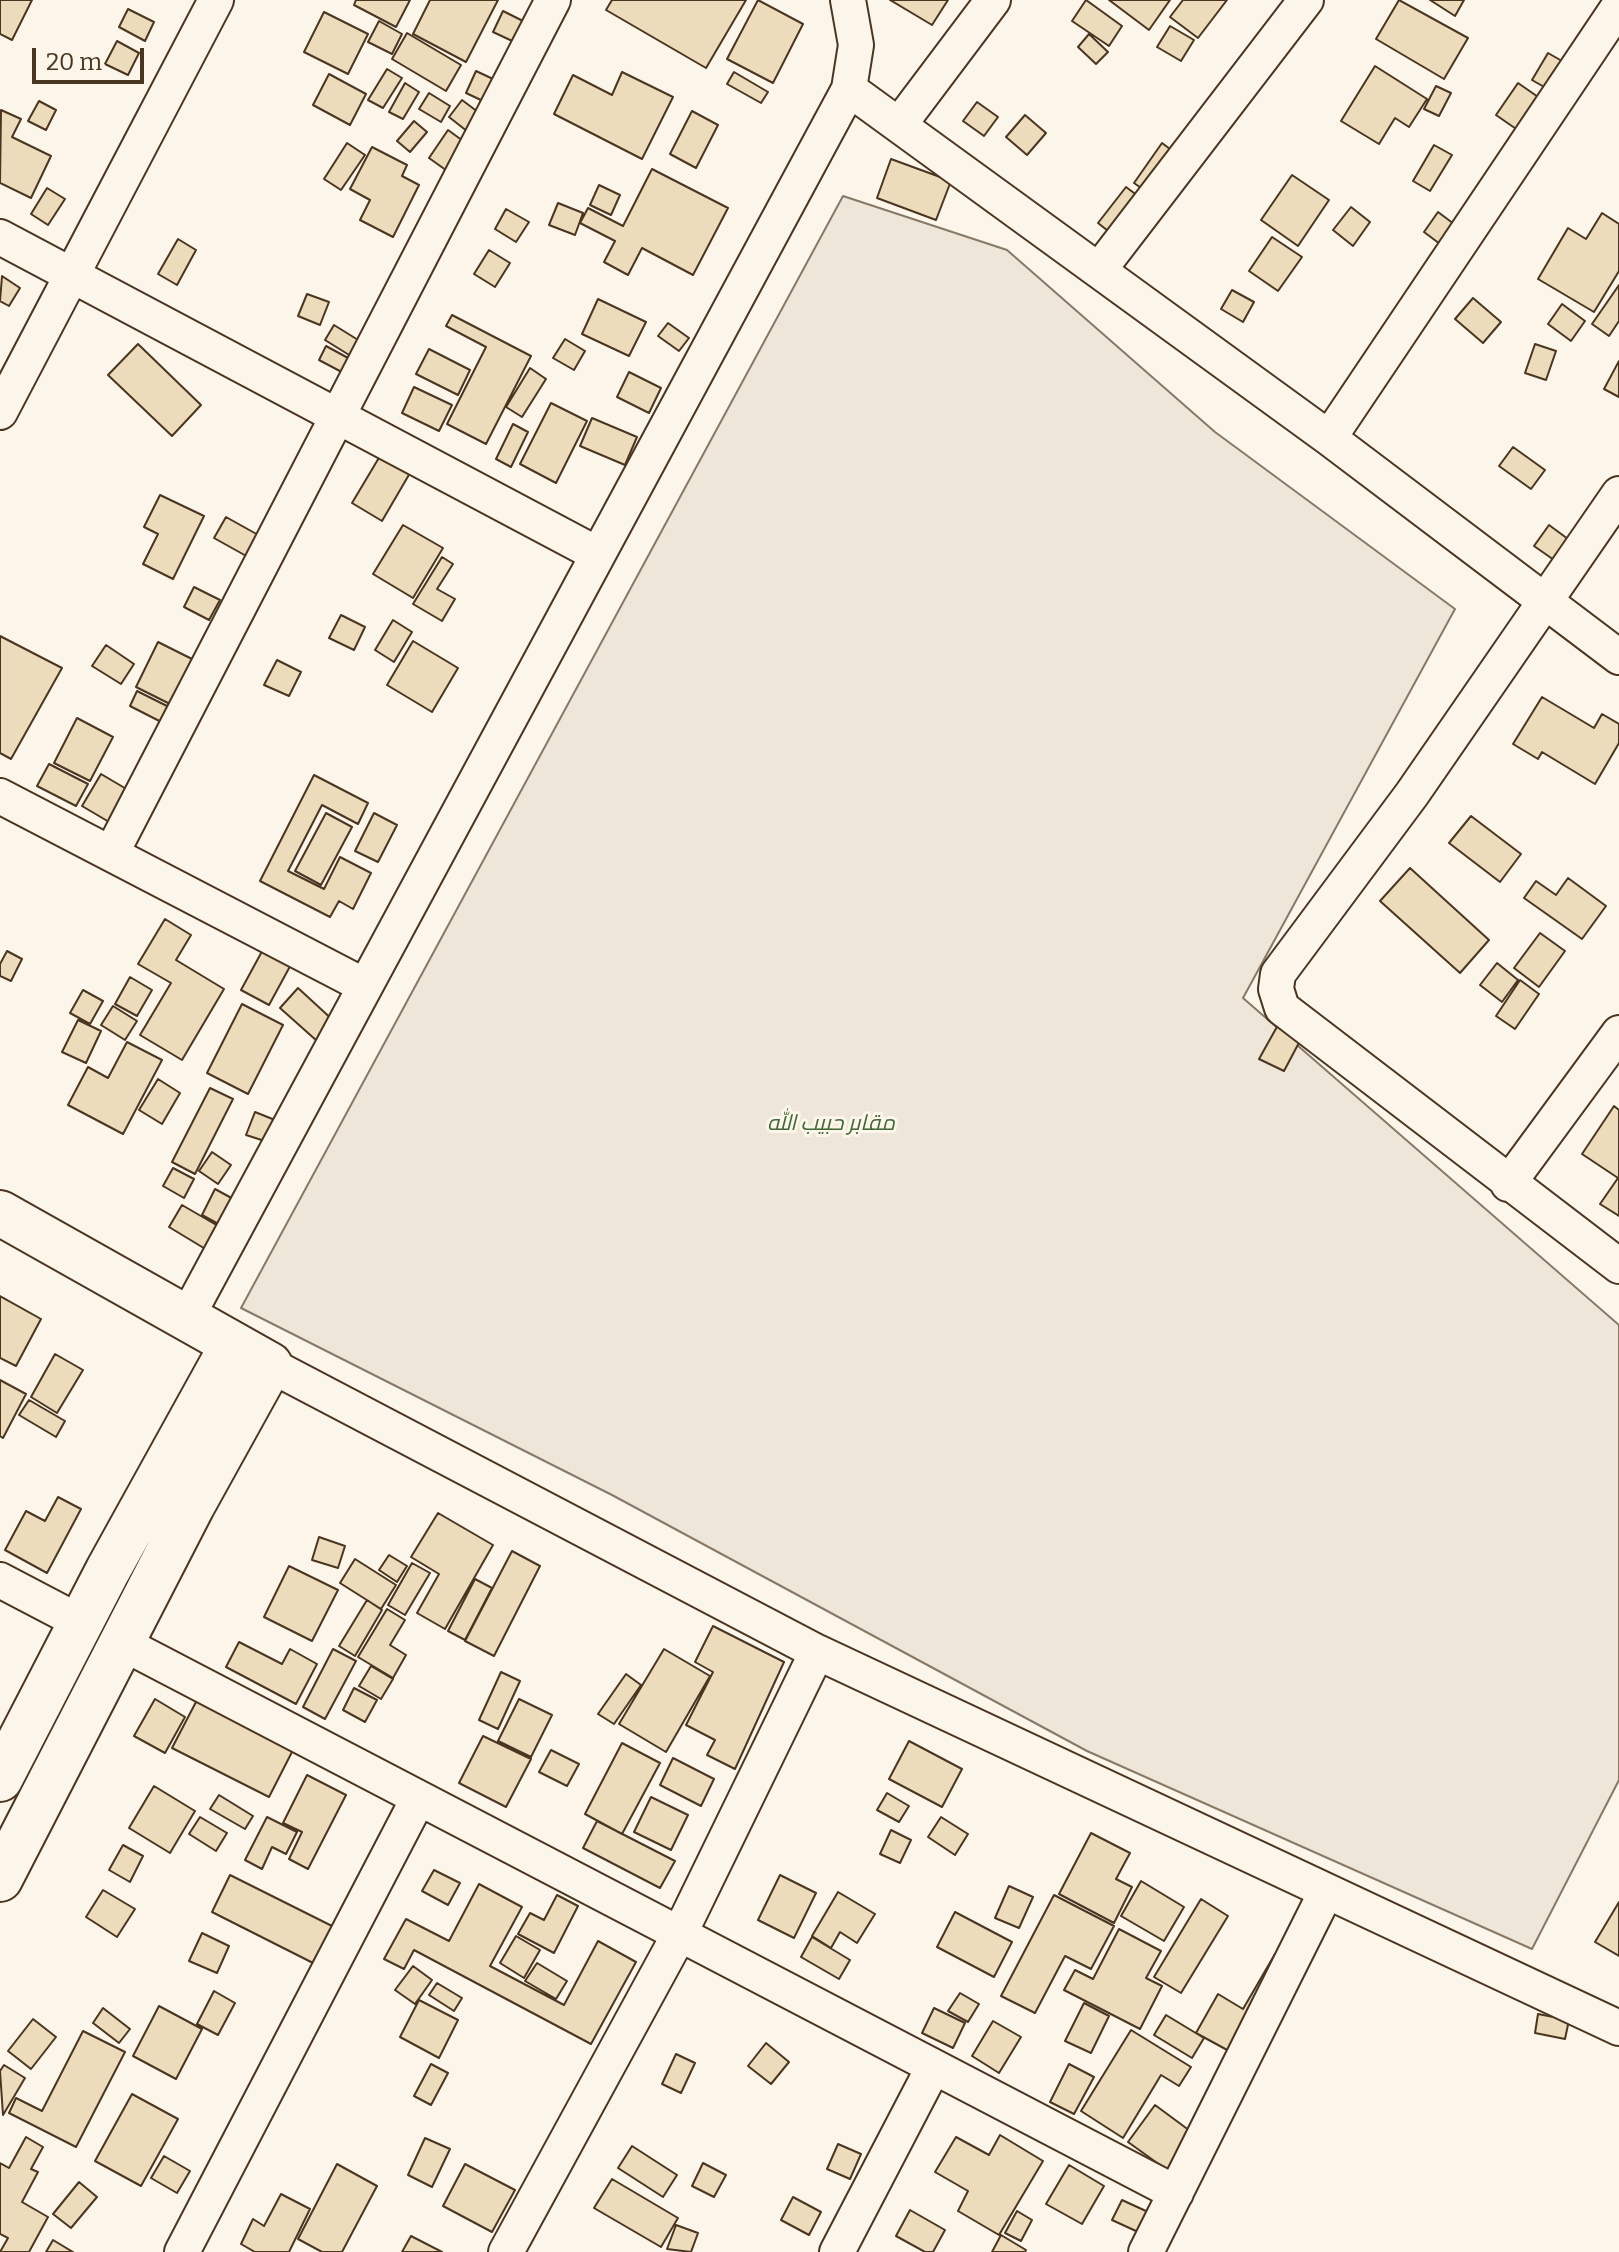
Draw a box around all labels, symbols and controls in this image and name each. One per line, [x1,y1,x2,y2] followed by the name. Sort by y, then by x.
[36,32,148,82] scale bar
[46,48,102,76] text: 20 m
[767,1111,895,1137] park label: مقابر حبيب الله

